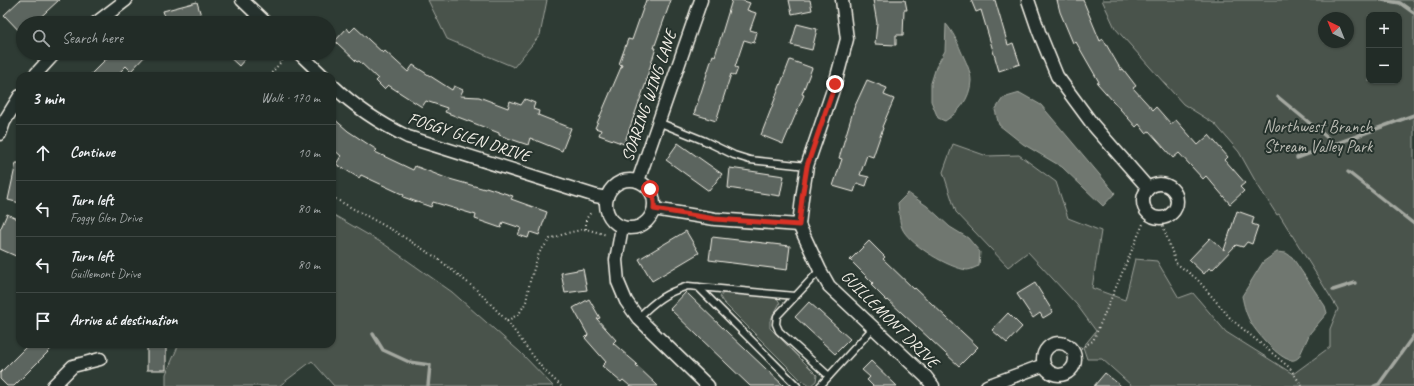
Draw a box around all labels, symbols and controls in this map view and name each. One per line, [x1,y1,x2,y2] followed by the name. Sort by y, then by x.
[1318,12,1354,48] north arrow
[1366,12,1402,84] map controls
[1366,12,1402,48] button: +
[16,16,336,60] search box
[617,25,682,164] street label: SOARING WING LANE
[30,27,52,49] icon: search
[62,29,123,48] text: Search here
[1366,48,1402,84] button: −
[826,75,844,93] route end
[32,88,65,109] text: 3 min
[261,90,320,106] text: Walk · 170 m
[405,107,535,167] street label: FOGGY GLEN DRIVE
[1263,116,1374,157] park label: Northwest Branch Stream Valley Park
[32,142,54,164] icon: ahead
[70,143,115,162] text: Continue
[298,145,320,161] text: 10 m
[641,180,659,198] route start
[70,191,113,210] text: Turn left
[32,198,54,220] icon: left
[298,201,320,217] text: 80 m
[70,210,142,226] text: Foggy Glen Drive
[70,247,113,266] text: Turn left
[32,254,54,276] icon: left
[298,257,320,273] text: 80 m
[70,266,141,282] text: Guillemont Drive
[837,266,945,374] street label: GUILLEMONT DRIVE
[32,310,54,332] icon: arrive
[70,311,177,330] text: Arrive at destination

